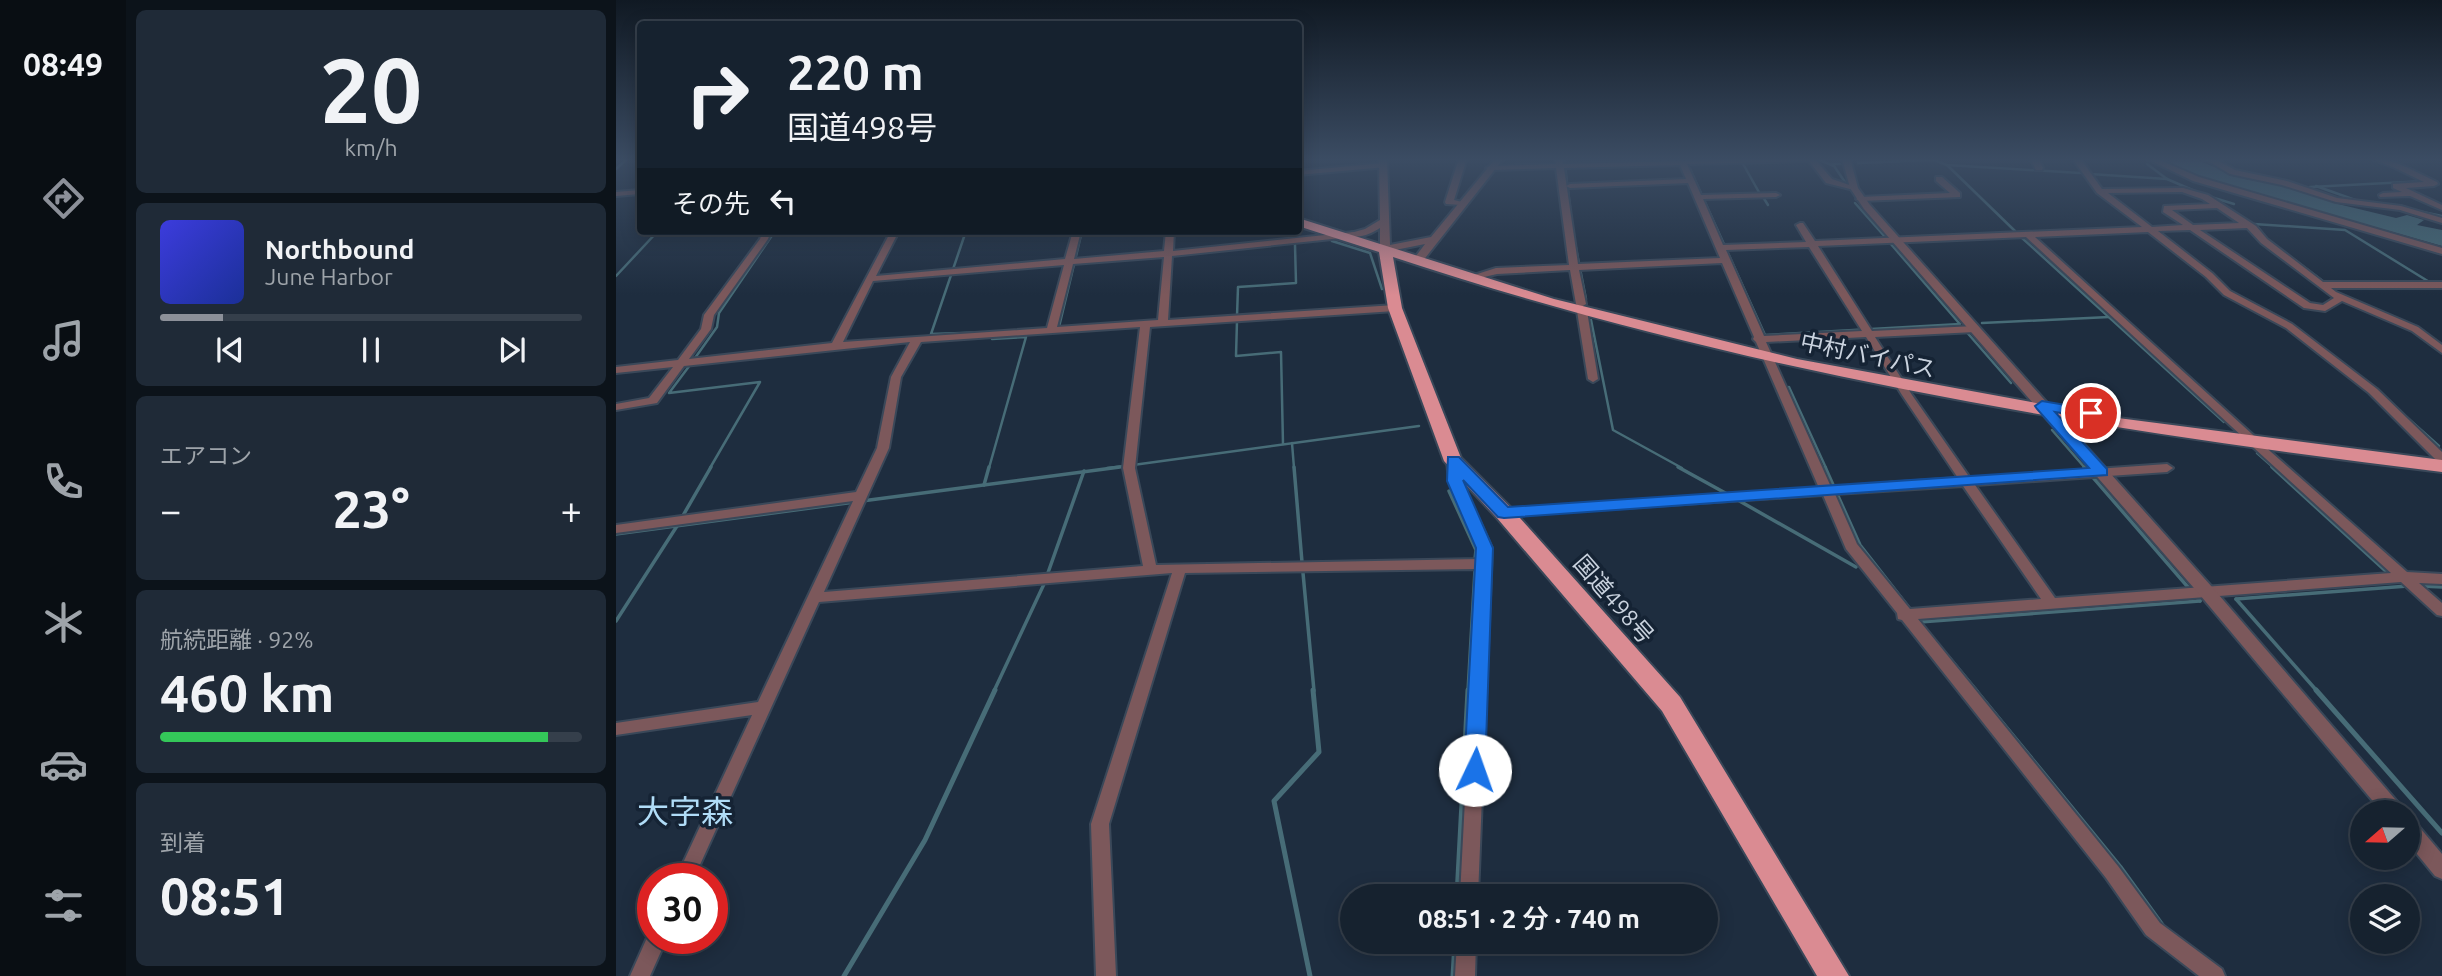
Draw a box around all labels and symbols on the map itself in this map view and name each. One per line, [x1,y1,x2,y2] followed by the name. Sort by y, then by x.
[1798,328,1938,382] street label: 中村バイパス
[2061,383,2121,443] pin
[1569,550,1659,648] street label: 国道498号
[1438,733,1512,807] position arrow
[637,793,733,829] district label: 大字森
[2350,800,2420,870] north arrow
[637,863,728,954] speed limit sign: 30

